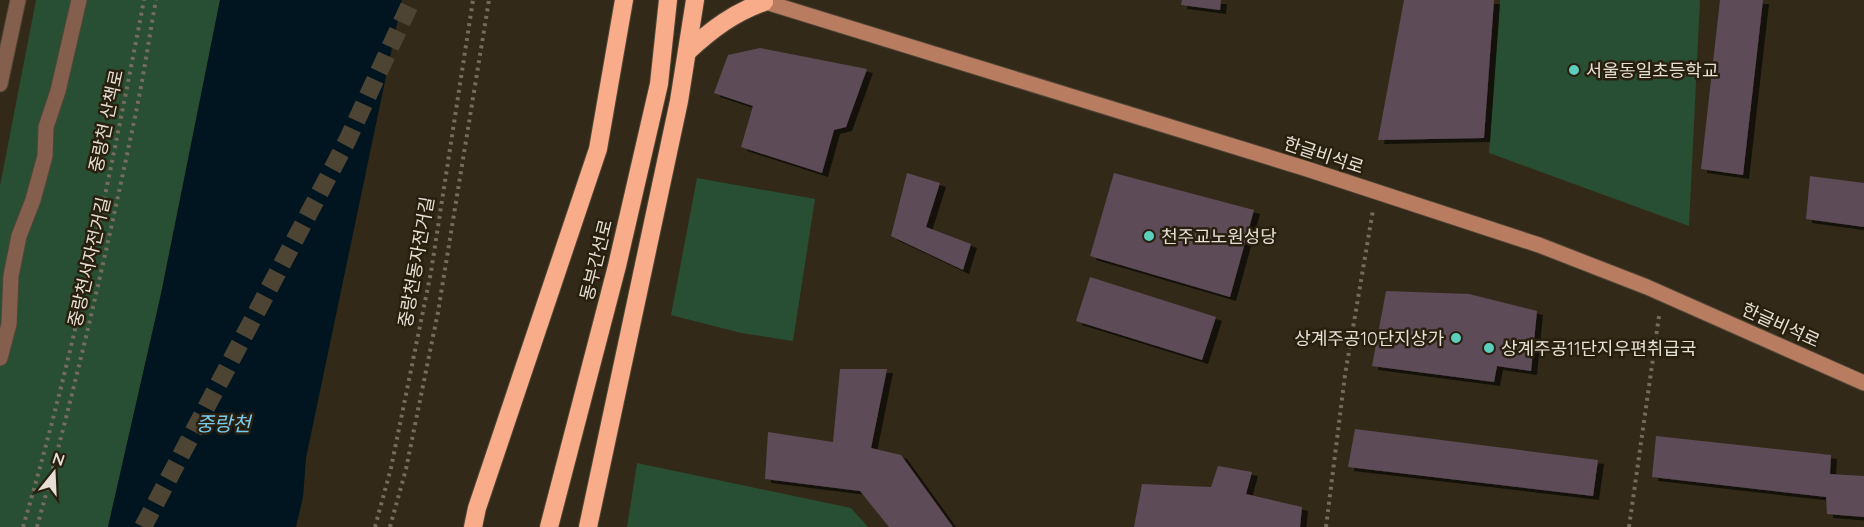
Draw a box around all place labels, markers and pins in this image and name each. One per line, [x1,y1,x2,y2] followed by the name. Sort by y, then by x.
[1586,59,1718,82] place label: 서울동일초등학교
[1567,63,1581,77] marker: 서울동일초등학교
[1161,225,1277,248] place label: 천주교노원성당
[1142,229,1156,243] marker: 천주교노원성당
[1294,327,1444,350] place label: 상계주공10단지상가
[1449,331,1463,345] marker: 상계주공10단지상가
[1501,337,1696,360] place label: 상계주공11단지우편취급국
[1482,341,1496,355] marker: 상계주공11단지우편취급국

